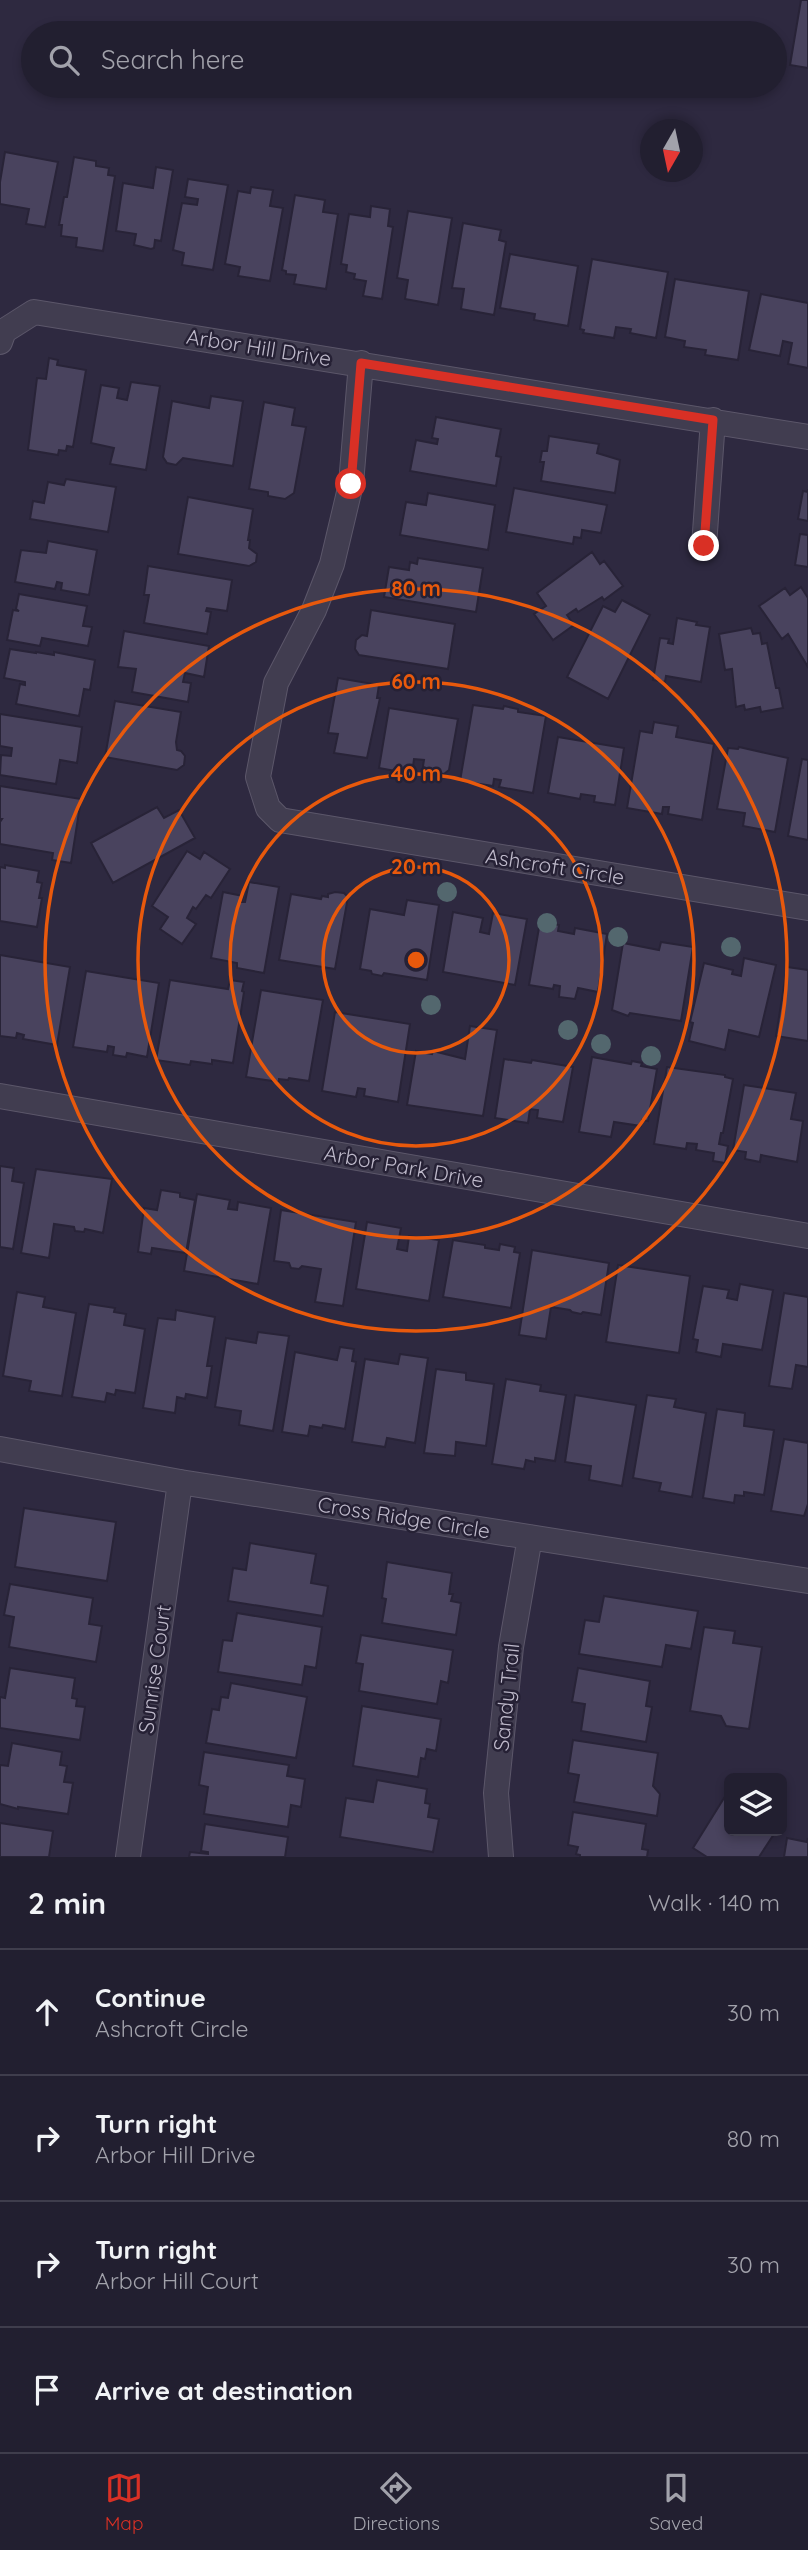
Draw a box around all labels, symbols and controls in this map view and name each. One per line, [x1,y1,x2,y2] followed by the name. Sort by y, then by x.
[21,21,787,98] search box
[45,41,83,79] icon: search
[101,43,245,76] text: Search here
[640,119,703,182] north arrow
[185,323,333,371] street label: Arbor Hill Drive
[335,468,366,499] route start
[688,530,719,561] route end
[391,575,441,601] text: 80 m
[391,668,441,694] text: 60 m
[391,760,441,786] text: 40 m
[484,842,626,890] street label: Ashcroft Circle
[391,853,441,879] text: 20 m
[404,948,428,972] centre of rings
[322,1139,486,1193] street label: Arbor Park Drive
[316,1491,492,1543] street label: Cross Ridge Circle
[132,1603,176,1735] street label: Sunrise Court
[487,1642,525,1752] street label: Sandy Trail
[724,1773,787,1836] map controls
[724,1773,787,1836] button: layers
[28,1884,106,1922] text: 2 min
[648,1888,780,1917] text: Walk · 140 m
[95,1981,206,2014] text: Continue
[28,1993,66,2031] icon: ahead
[727,1998,780,2027] text: 30 m
[95,2014,249,2043] text: Ashcroft Circle
[95,2107,217,2140] text: Turn right
[28,2119,66,2157] icon: right
[727,2124,780,2153] text: 80 m
[95,2140,255,2169] text: Arbor Hill Drive
[95,2233,217,2266] text: Turn right
[28,2245,66,2283] icon: right
[727,2250,780,2279] text: 30 m
[95,2266,259,2295] text: Arbor Hill Court
[28,2371,66,2409] icon: arrive
[95,2374,353,2407] text: Arrive at destination
[105,2469,143,2535] tab: Map
[353,2469,440,2535] tab: Directions
[649,2469,703,2535] tab: Saved

